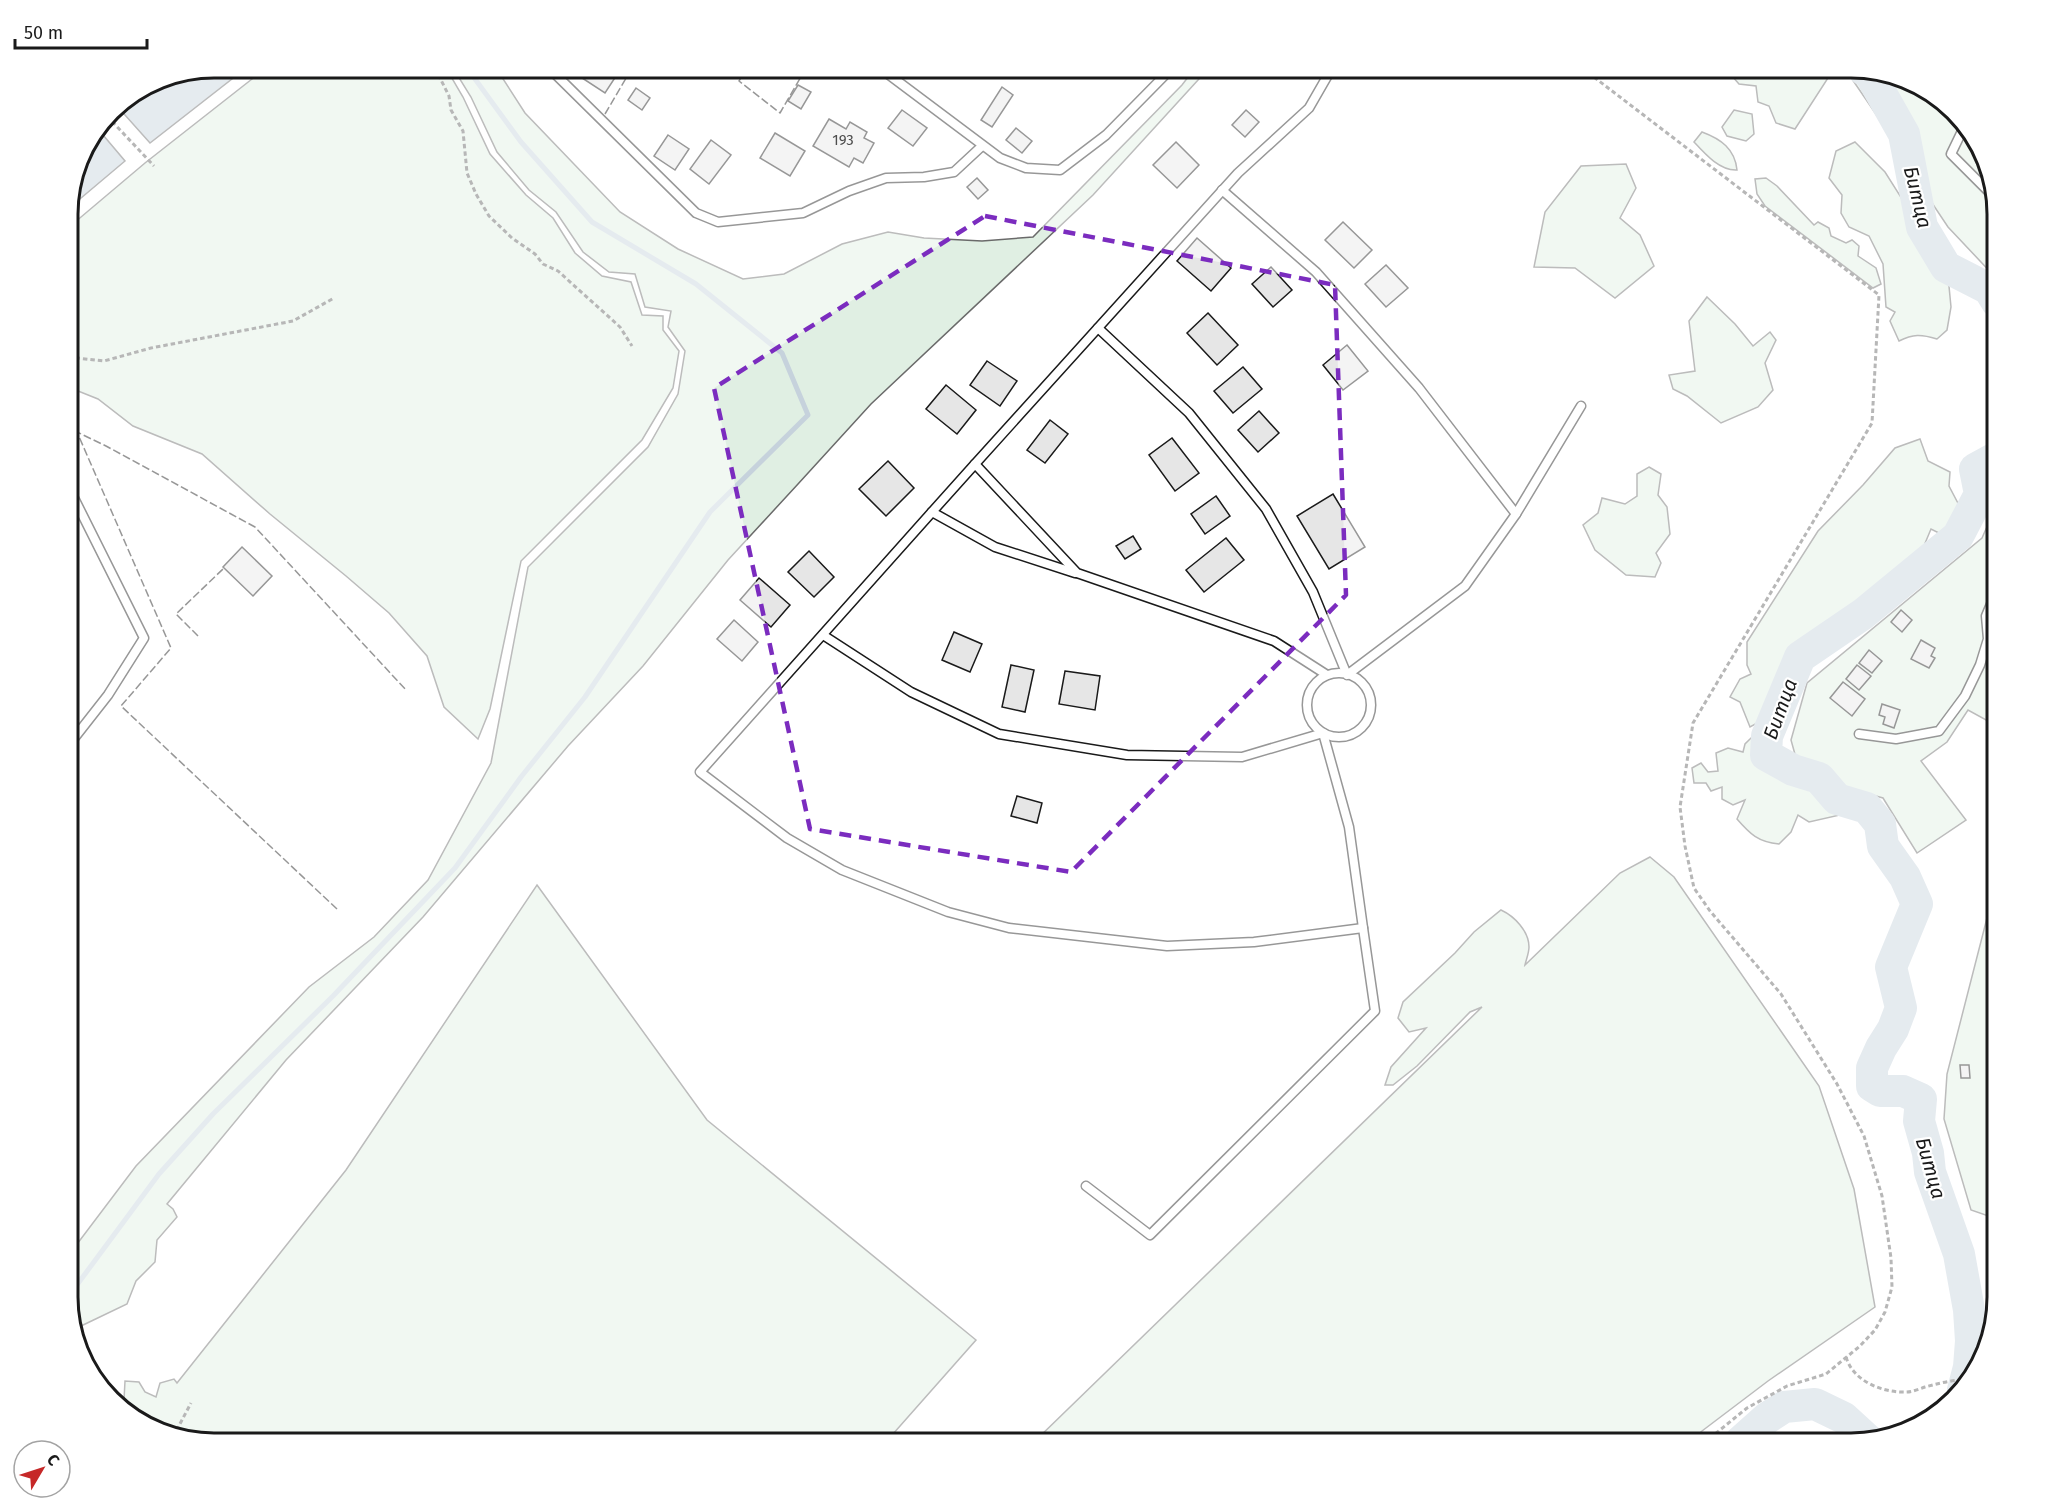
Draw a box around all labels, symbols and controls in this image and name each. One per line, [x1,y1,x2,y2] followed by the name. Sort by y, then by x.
[15,12,147,50] scale bar
[24,22,63,44] text: 50 m
[832,131,854,149] house number: 193
[1899,164,1937,230] water label: Битца
[1758,675,1802,743] water label: Битца
[1911,1134,1951,1202] water label: Битца
[12,1439,72,1499] north arrow
[43,1450,64,1470] text: С

